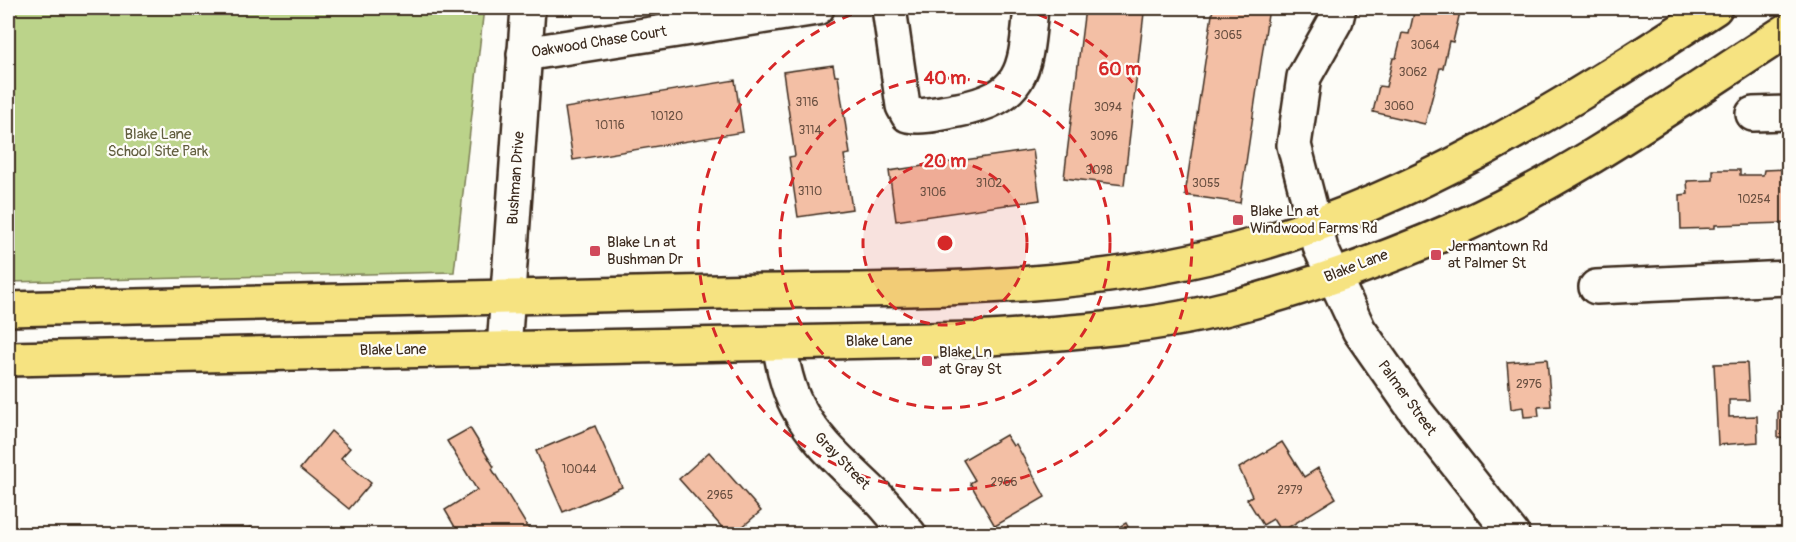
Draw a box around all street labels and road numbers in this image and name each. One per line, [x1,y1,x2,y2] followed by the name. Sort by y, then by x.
[530,22,669,62] street label: Oakwood Chase Court
[503,130,529,225] street label: Bushman Drive
[1321,245,1391,287] street label: Blake Lane
[845,331,913,351] street label: Blake Lane
[359,340,427,360] street label: Blake Lane
[1373,357,1441,440] street label: Palmer Street
[810,428,875,494] street label: Gray Street

